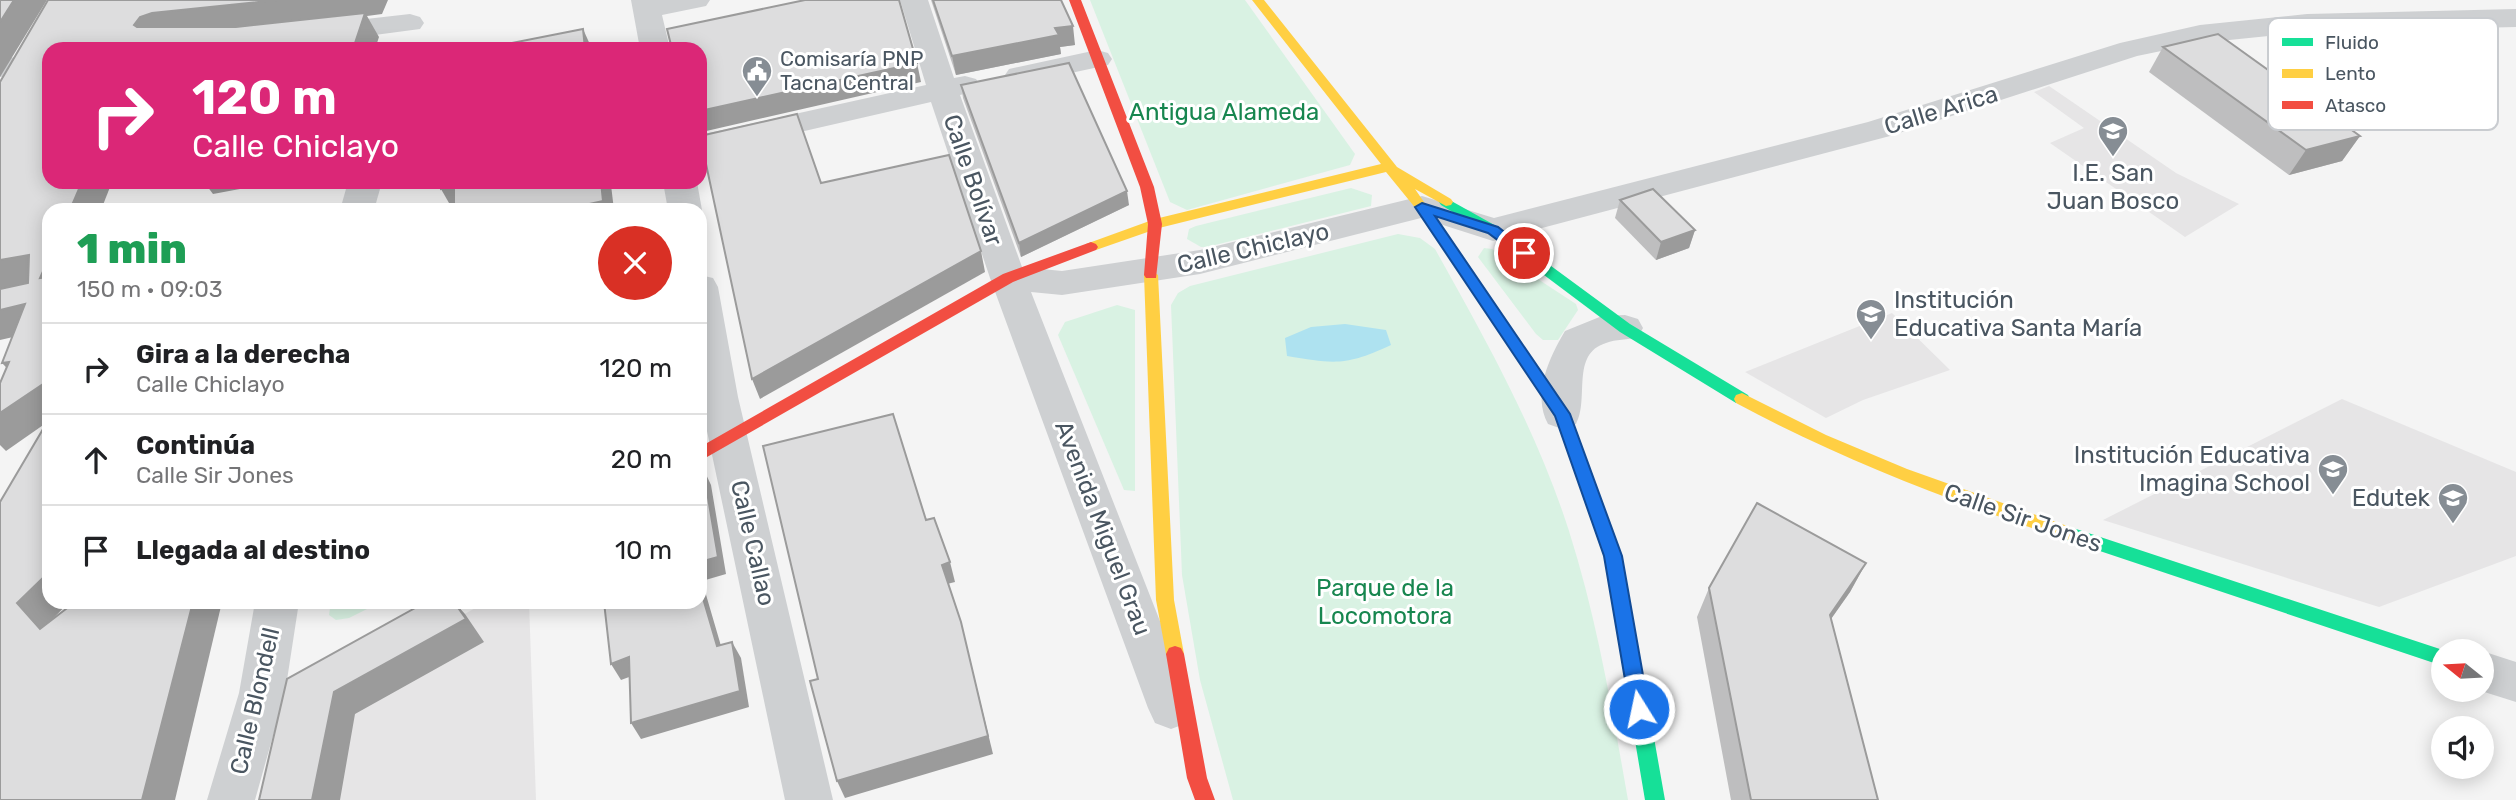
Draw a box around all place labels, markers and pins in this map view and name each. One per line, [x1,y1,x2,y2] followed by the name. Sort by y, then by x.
[780,46,923,95] place label: Comisaría PNP Tacna Central
[740,54,774,98] public building icon: Comisaría PNP Tacna Central
[2096,114,2130,158] school or university icon: I.E. San Juan Bosco
[2047,159,2179,215] place label: I.E. San Juan Bosco
[1494,223,1554,283] pin
[1894,286,2142,342] place label: Institución Educativa Santa María
[1854,297,1888,341] school or university icon: Institución Educativa Santa María
[2074,441,2310,497] place label: Institución Educativa Imagina School
[2316,452,2350,496] school or university icon: Institución Educativa Imagina School
[2436,481,2470,525] school or university icon: Edutek
[2352,484,2431,512] place label: Edutek

